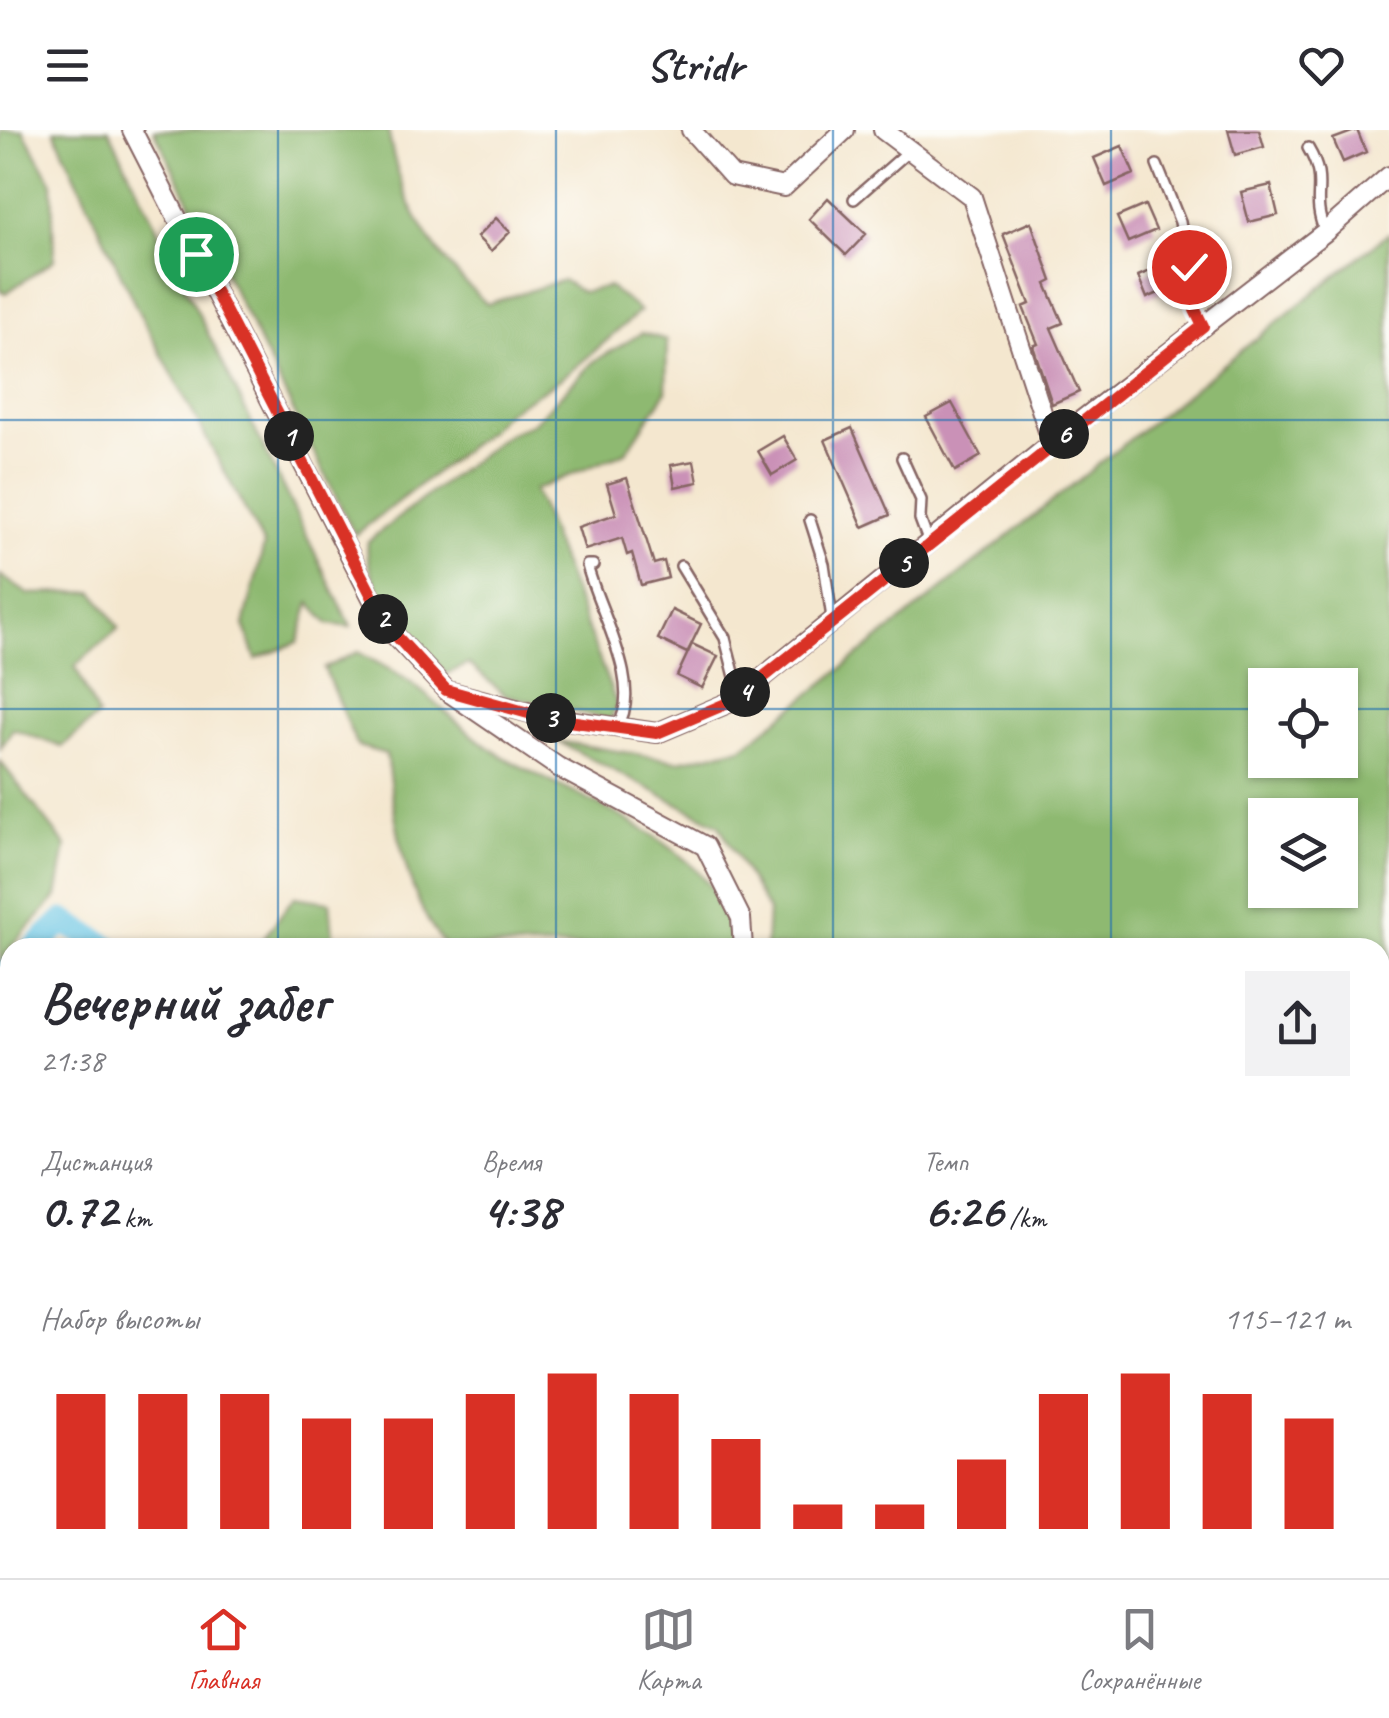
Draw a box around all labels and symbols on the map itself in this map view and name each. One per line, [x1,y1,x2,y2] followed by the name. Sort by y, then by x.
[154,212,239,297] pin
[1147,225,1232,310] pin
[1039,409,1089,459] pin: 6
[264,411,314,461] pin: 1
[879,538,929,588] pin: 5
[358,594,408,644] pin: 2
[720,667,770,717] pin: 4
[526,693,576,743] pin: 3

